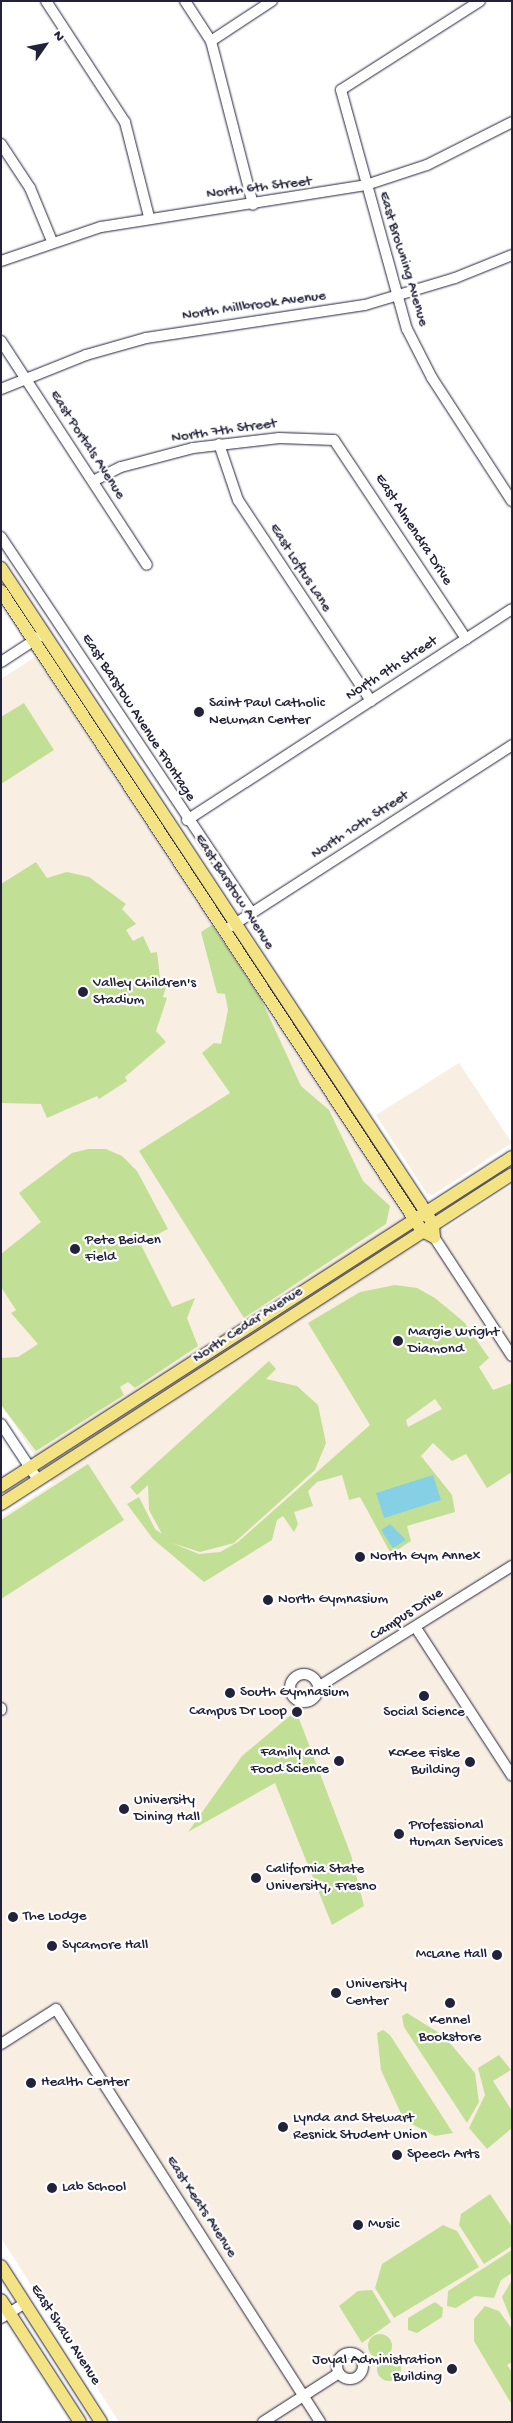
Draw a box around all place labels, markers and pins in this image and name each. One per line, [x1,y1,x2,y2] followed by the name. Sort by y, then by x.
[209,694,325,729] place label: Saint Paul Catholic Newman Center
[193,706,205,718] marker: Saint Paul Catholic Newman Center
[93,974,196,1009] place label: Valley Children's Stadium
[77,986,89,998] marker: Valley Children's Stadium
[85,1231,161,1266] place label: Pete Beiden Field
[69,1243,81,1255] marker: Pete Beiden Field
[408,1323,499,1358] place label: Margie Wright Diamond
[392,1335,404,1347] marker: Margie Wright Diamond
[370,1548,480,1566] place label: North Gym Annex
[354,1551,366,1563] marker: North Gym Annex
[278,1591,388,1609] place label: North Gymnasium
[262,1594,274,1606] marker: North Gymnasium
[240,1684,349,1702] place label: South Gymnasium
[224,1687,236,1699] marker: South Gymnasium
[418,1690,430,1702] marker: Social Science
[189,1703,287,1721] place label: Campus Dr Loop
[383,1704,465,1722] place label: Social Science
[291,1706,303,1718] marker: Campus Dr Loop
[250,1743,329,1778] place label: Family and Food Science
[388,1744,460,1779] place label: KcKee Fiske Building
[333,1755,345,1767] marker: Family and Food Science
[464,1756,476,1768] marker: KcKee Fiske Building
[134,1791,200,1826] place label: University Dining Hall
[118,1803,130,1815] marker: University Dining Hall
[409,1816,502,1851] place label: Professional Human Services
[393,1828,405,1840] marker: Professional Human Services
[266,1860,376,1895] place label: California State University, Fresno
[250,1872,262,1884] marker: California State University, Fresno
[23,1908,86,1926] place label: The Lodge
[7,1911,19,1923] marker: The Lodge
[62,1937,148,1955] place label: Sycamore Hall
[46,1940,58,1952] marker: Sycamore Hall
[416,1946,487,1964] place label: McLane Hall
[491,1949,503,1961] marker: McLane Hall
[346,1975,407,2010] place label: University Center
[330,1987,342,1999] marker: University Center
[444,1997,456,2009] marker: Kennel Bookstore
[419,2011,481,2046] place label: Kennel Bookstore
[41,2074,129,2092] place label: Health Center
[25,2077,37,2089] marker: Health Center
[293,2109,427,2144] place label: Lynda and Stewart Resnick Student Union
[277,2121,289,2133] marker: Lynda and Stewart Resnick Student Union
[407,2146,479,2164] place label: Speech Arts
[391,2149,403,2161] marker: Speech Arts
[62,2179,126,2197] place label: Lab School
[46,2182,58,2194] marker: Lab School
[368,2216,399,2234] place label: Music
[352,2219,364,2231] marker: Music
[312,2351,442,2386] place label: Joyal Administration Building
[446,2363,458,2375] marker: Joyal Administration Building

